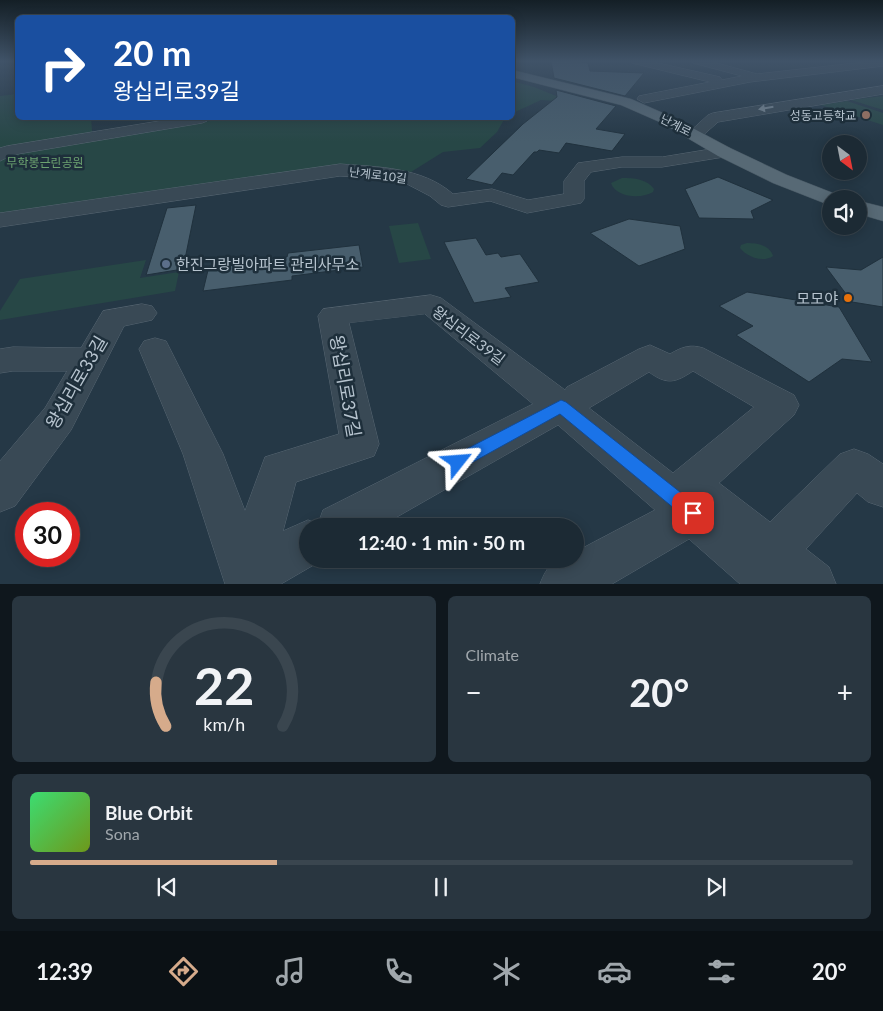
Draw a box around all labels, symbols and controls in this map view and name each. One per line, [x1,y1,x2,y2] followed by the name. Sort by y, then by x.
[113,31,191,73] text: 20 m
[30,35,95,100] icon: right
[113,77,240,104] text: 왕십리로39길
[757,104,773,112] one-way arrow
[790,108,856,123] place label: 성동고등학교
[860,109,872,121] marker: 성동고등학교
[658,111,694,139] street label: 난계로
[822,135,868,180] north arrow
[822,135,867,235] map controls
[6,155,84,170] park label: 무학봉근린공원
[348,164,408,186] street label: 난계로10길
[822,190,867,235] button: sound
[176,255,359,273] place label: 한진그랑빌아파트 관리사무소
[160,258,172,270] marker: 한진그랑빌아파트 관리사무소
[797,289,838,307] place label: 모모야
[842,292,854,304] marker: 모모야
[429,302,509,368] street label: 왕십리로39길
[41,332,111,432] street label: 왕십리로33길
[326,333,366,439] street label: 왕십리로37길
[431,435,483,487] position arrow
[672,492,714,534] pin
[679,499,707,527] icon: arrive
[15,502,80,567] speed limit sign: 30
[358,531,525,554] text: 12:40 · 1 min · 50 m
[466,645,519,664] text: Climate
[194,654,254,716] text: 22
[629,669,689,715] text: 20°
[466,675,482,709] text: −
[837,675,853,709] text: +
[203,713,245,735] text: km/h
[105,801,193,824] text: Blue Orbit
[105,824,140,843] text: Sona
[153,873,181,901] icon: previous
[427,873,455,901] icon: pause
[702,873,730,901] icon: next
[166,954,201,989] icon: directions
[273,954,308,989] icon: music
[381,954,416,989] icon: phone
[489,954,524,989] icon: climate
[597,954,632,989] icon: car
[704,954,739,989] icon: filters
[36,958,93,985] text: 12:39
[812,958,847,985] text: 20°

